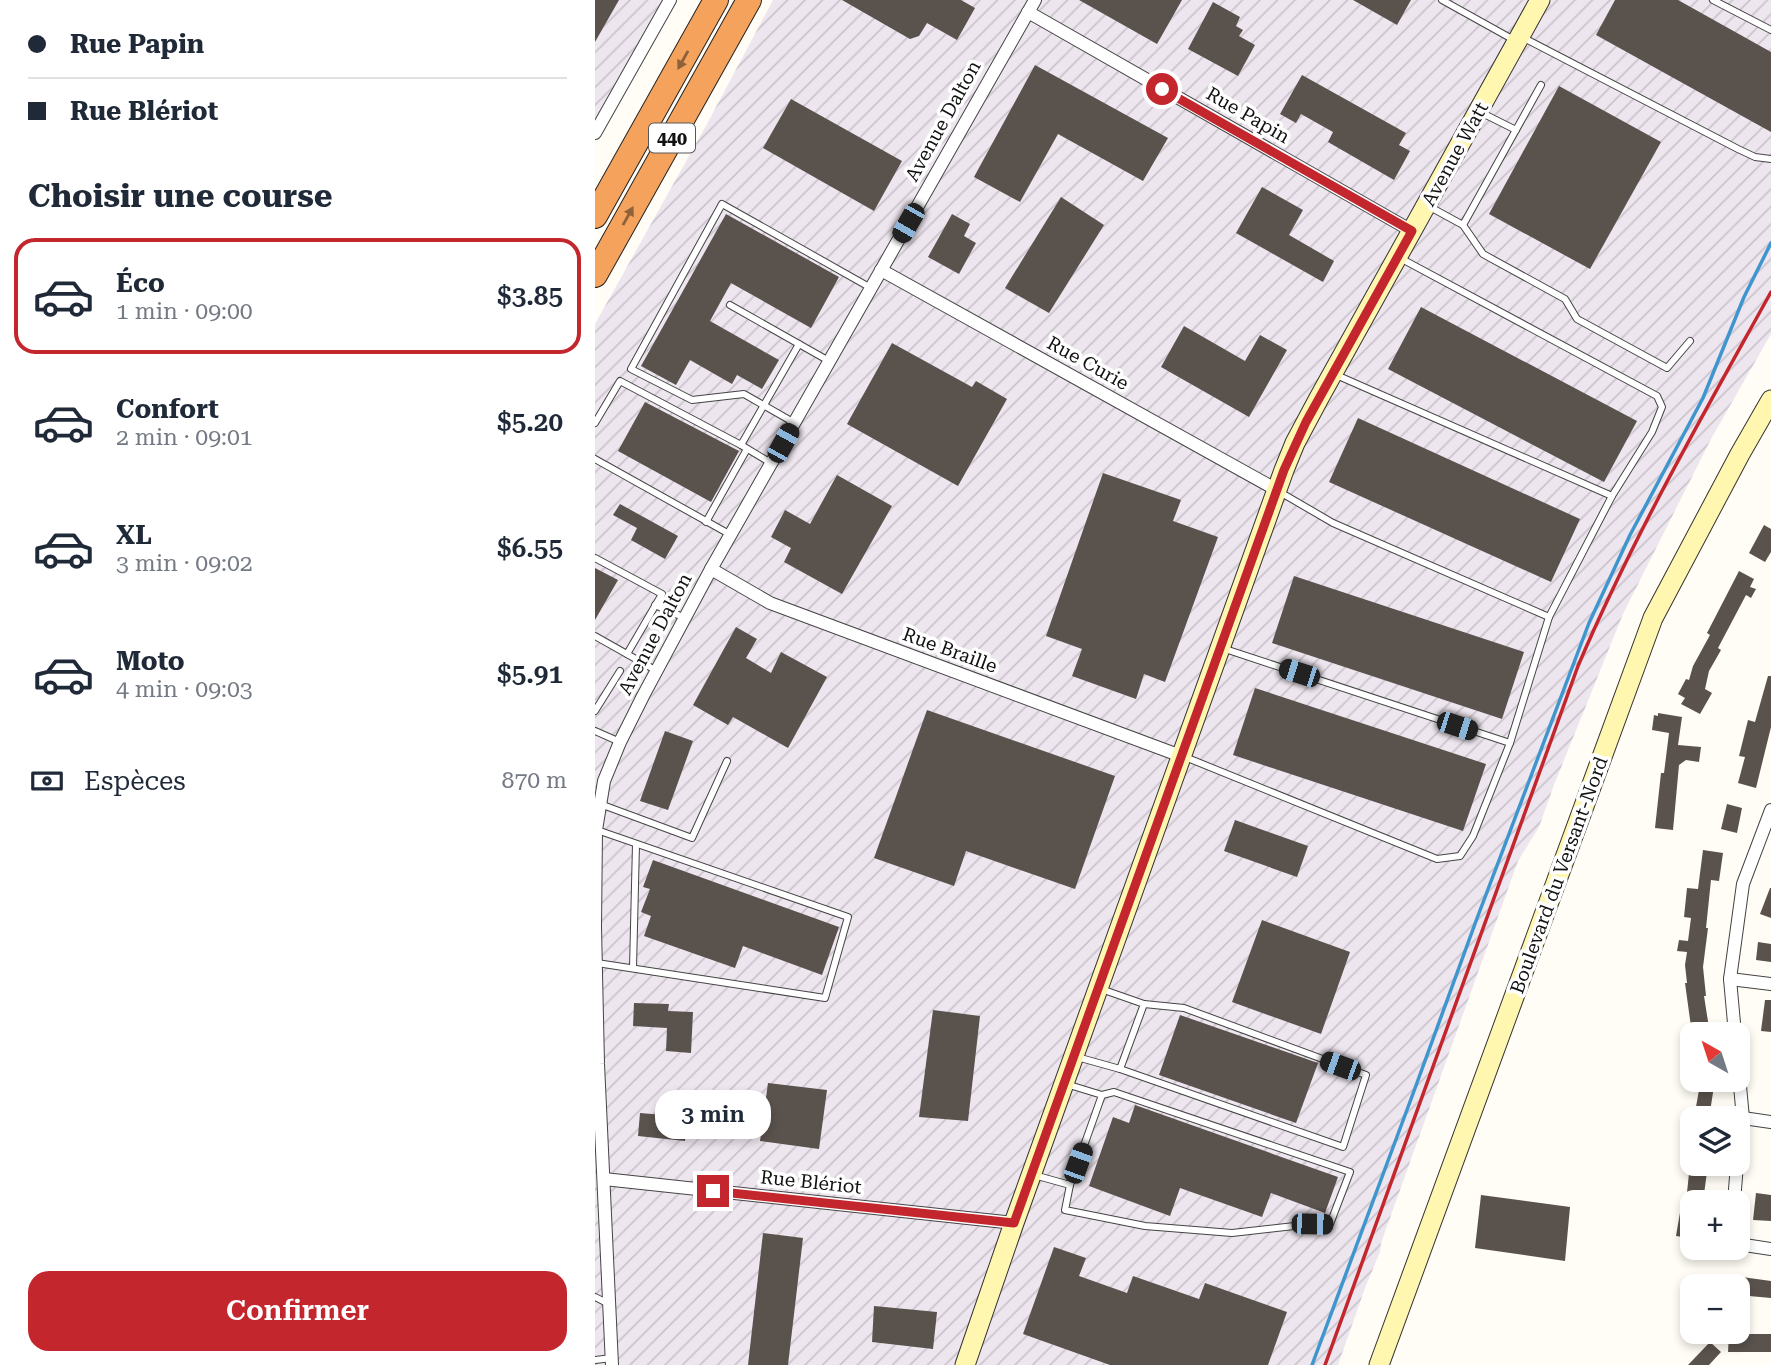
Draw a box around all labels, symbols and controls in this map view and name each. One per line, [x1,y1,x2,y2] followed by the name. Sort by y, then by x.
[70,29,204,59] text: Rue Papin
[677,50,689,69] one-way arrow
[900,57,986,185] street label: Avenue Dalton
[1146,73,1178,105] route start
[1202,82,1294,148] street label: Rue Papin
[70,96,218,126] text: Rue Blériot
[1417,98,1493,210] street label: Avenue Watt
[649,124,695,153] road number: 440
[28,177,332,215] text: Choisir une course
[889,200,928,246] car
[622,206,634,226] one-way arrow
[32,265,95,328] icon: car
[116,268,165,298] text: Éco
[497,281,563,311] text: $3.85
[116,298,253,325] text: 1 min · 09:00
[1043,331,1133,395] street label: Rue Curie
[32,391,95,454] icon: car
[116,394,219,424] text: Confort
[497,407,563,437] text: $5.20
[764,420,803,466] car
[116,424,253,451] text: 2 min · 09:01
[32,517,95,580] icon: car
[116,520,152,550] text: XL
[497,533,563,563] text: $6.55
[116,550,253,577] text: 3 min · 09:02
[613,569,697,699] street label: Avenue Dalton
[900,622,1000,678] street label: Rue Braille
[32,643,95,706] icon: car
[116,646,185,676] text: Moto
[1276,657,1323,689] car
[497,659,563,689] text: $5.91
[116,676,253,703] text: 4 min · 09:03
[1434,710,1481,742] car
[1505,753,1613,997] street label: Boulevard du Versant-Nord
[28,762,66,800] icon: cash
[84,766,186,796] text: Espèces
[502,767,567,794] text: 870 m
[1680,1022,1750,1092] north arrow
[1680,1022,1750,1344] map controls
[1317,1049,1364,1083] car
[655,1090,771,1138] callout: 3 min
[681,1101,745,1128] text: 3 min
[1680,1106,1750,1176] button: layers
[1061,1140,1096,1186] car
[759,1165,863,1199] street label: Rue Blériot
[697,1175,729,1207] route end
[1680,1190,1750,1260] button: +
[1291,1213,1334,1235] car
[28,1271,567,1351] button: Confirmer
[1680,1274,1750,1344] button: −

